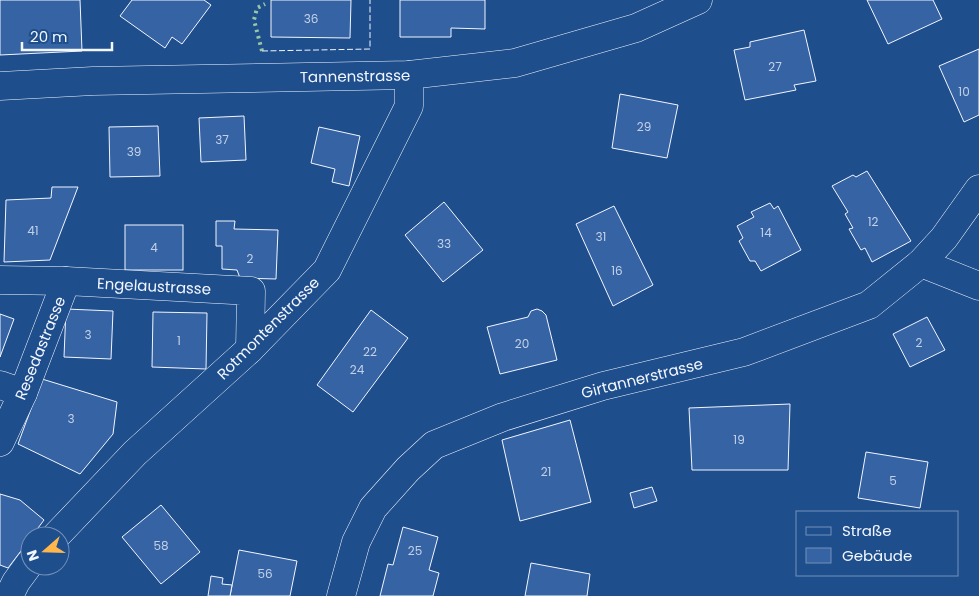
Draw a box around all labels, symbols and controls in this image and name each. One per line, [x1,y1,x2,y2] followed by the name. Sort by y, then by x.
[304,10,318,27] house number: 36
[22,20,112,52] scale bar
[30,26,68,47] text: 20 m
[768,58,782,75] house number: 27
[300,65,410,87] street label: Tannenstrasse
[958,83,970,100] house number: 10
[637,118,651,135] house number: 29
[215,131,229,148] house number: 37
[127,143,141,160] house number: 39
[868,213,878,230] house number: 12
[27,222,39,239] house number: 41
[760,224,772,241] house number: 14
[596,228,606,245] house number: 31
[437,235,451,252] house number: 33
[150,239,158,256] house number: 4
[247,250,254,267] house number: 2
[611,262,623,279] house number: 16
[212,272,324,384] street label: Rotmontenstrasse
[96,273,212,299] street label: Engelaustrasse
[10,293,70,403] street label: Resedastrasse
[84,326,92,343] house number: 3
[177,332,181,349] house number: 1
[916,334,923,351] house number: 2
[515,335,529,352] house number: 20
[363,343,377,360] house number: 22
[579,353,705,403] street label: Girtannerstrasse
[350,361,365,378] house number: 24
[67,410,75,427] house number: 3
[733,431,745,448] house number: 19
[541,463,551,480] house number: 21
[889,472,897,489] house number: 5
[796,511,959,576] legend
[842,520,892,541] text: Straße
[20,526,70,576] north arrow
[153,537,169,554] house number: 58
[408,542,422,559] house number: 25
[842,545,912,566] text: Gebäude
[22,547,44,564] text: N
[257,565,273,582] house number: 56

